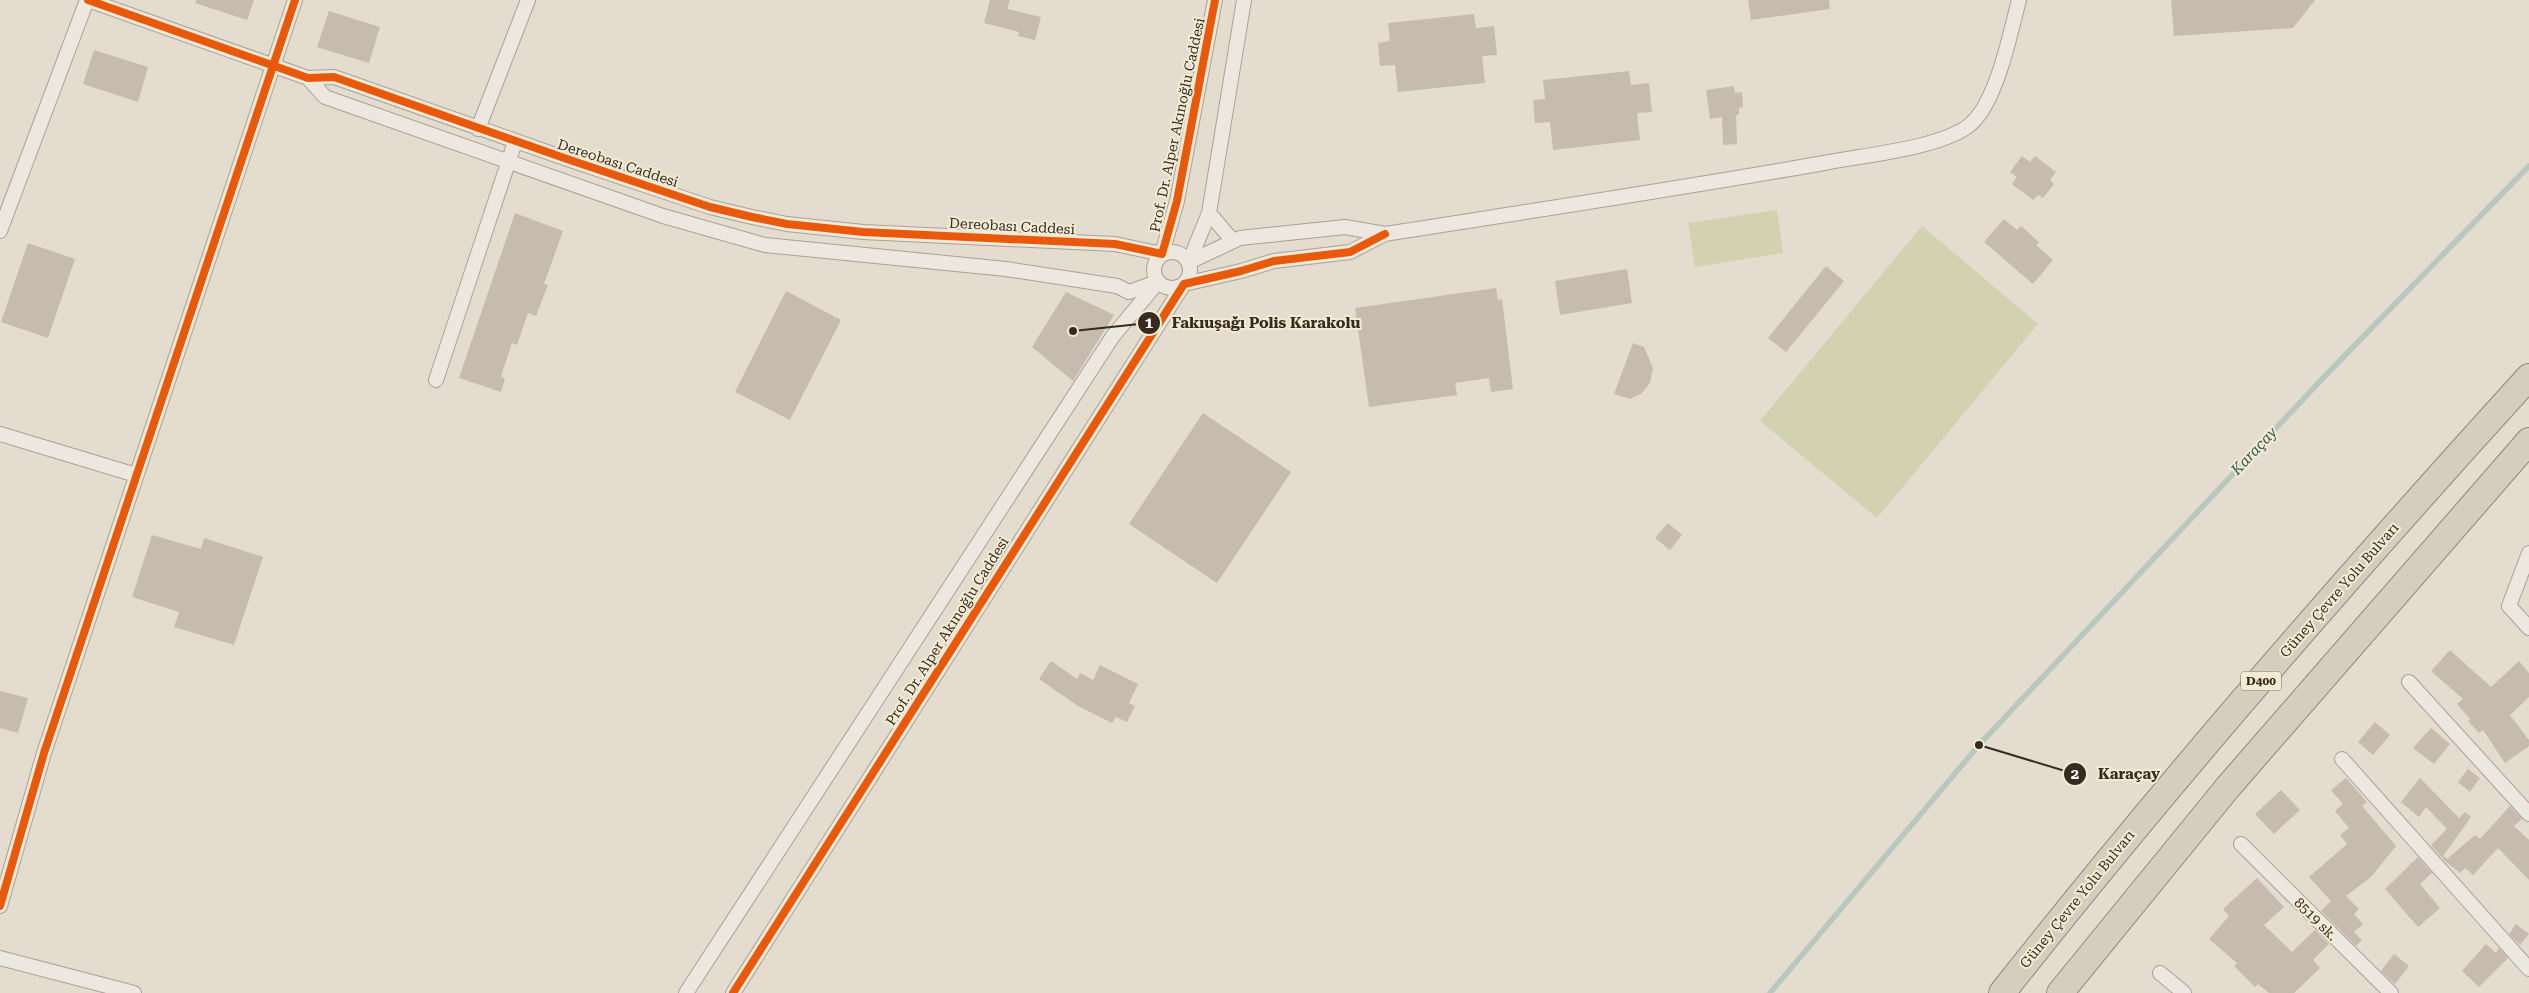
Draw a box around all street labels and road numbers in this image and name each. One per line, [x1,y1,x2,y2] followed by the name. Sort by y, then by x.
[1146,16,1208,234] street label: Prof. Dr. Alper Akınoğlu Caddesi
[556,136,681,190] street label: Dereobası Caddesi
[949,215,1076,237] street label: Dereobası Caddesi
[2276,519,2402,660] street label: Güney Çevre Yolu Bulvarı
[882,534,1012,728] street label: Prof. Dr. Alper Akınoğlu Caddesi
[2241,671,2281,690] road number: D400
[2016,826,2138,971] street label: Güney Çevre Yolu Bulvarı
[2291,894,2341,944] street label: 8519 sk.

